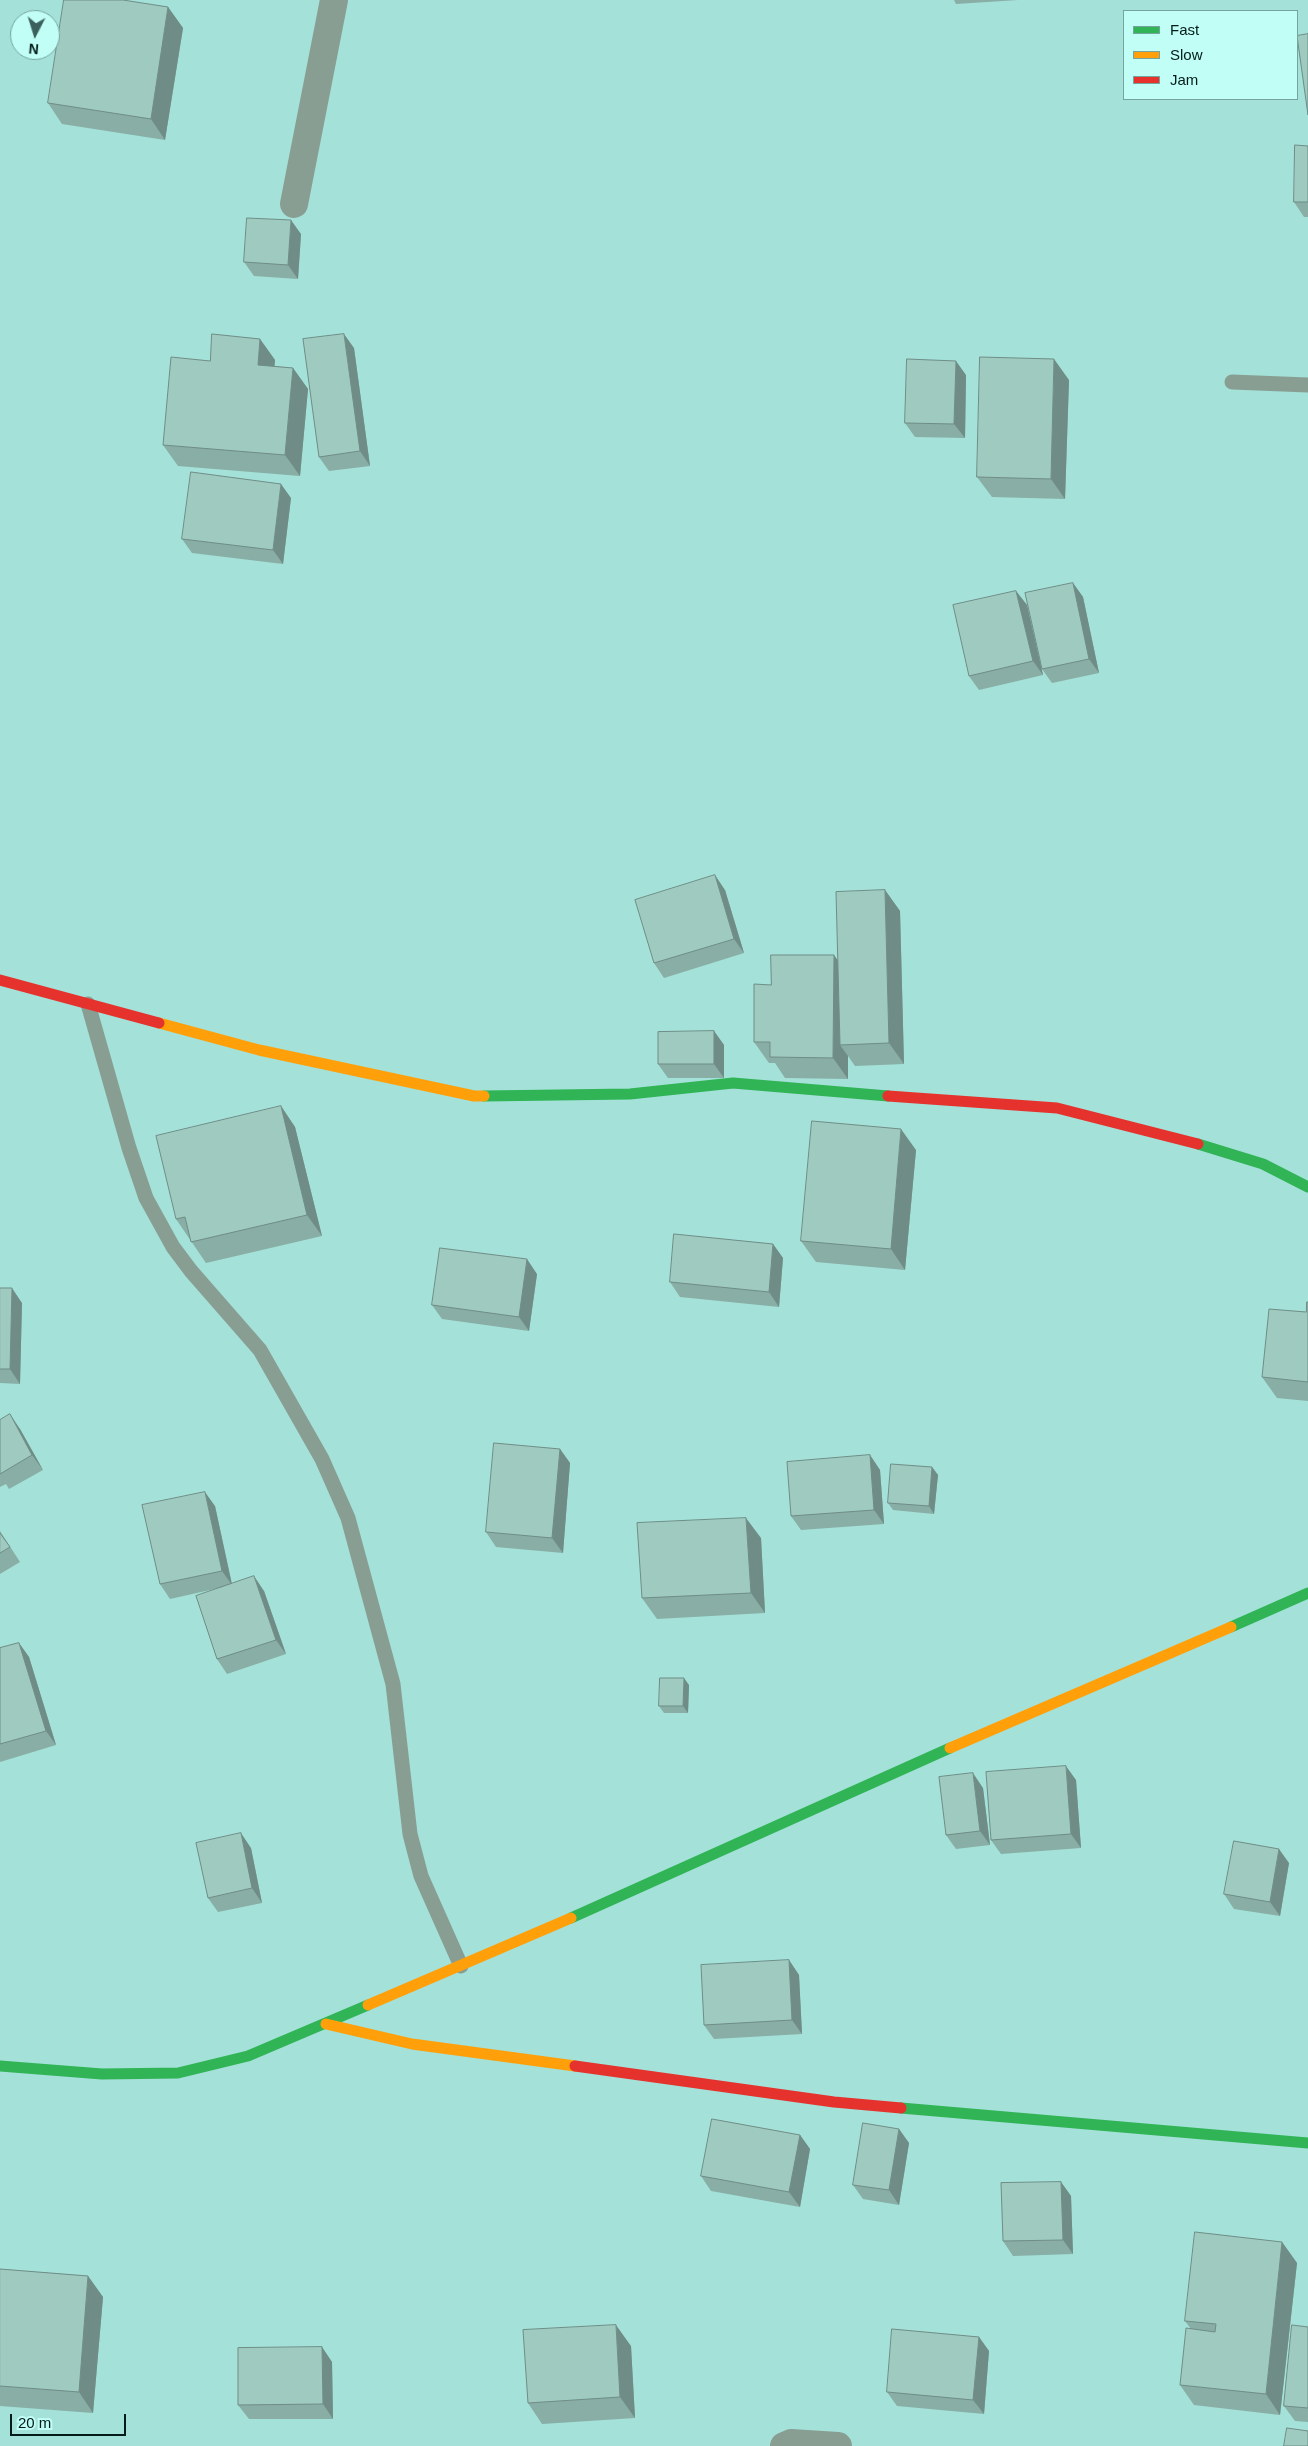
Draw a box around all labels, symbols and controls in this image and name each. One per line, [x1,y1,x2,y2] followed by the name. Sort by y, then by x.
[10,10,60,60] north arrow
[1123,10,1298,100] legend
[1170,21,1199,38] text: Fast
[28,41,40,57] text: N
[1170,46,1203,63] text: Slow
[1170,71,1198,88] text: Jam
[12,2404,129,2436] scale bar
[18,2414,51,2431] text: 20 m

